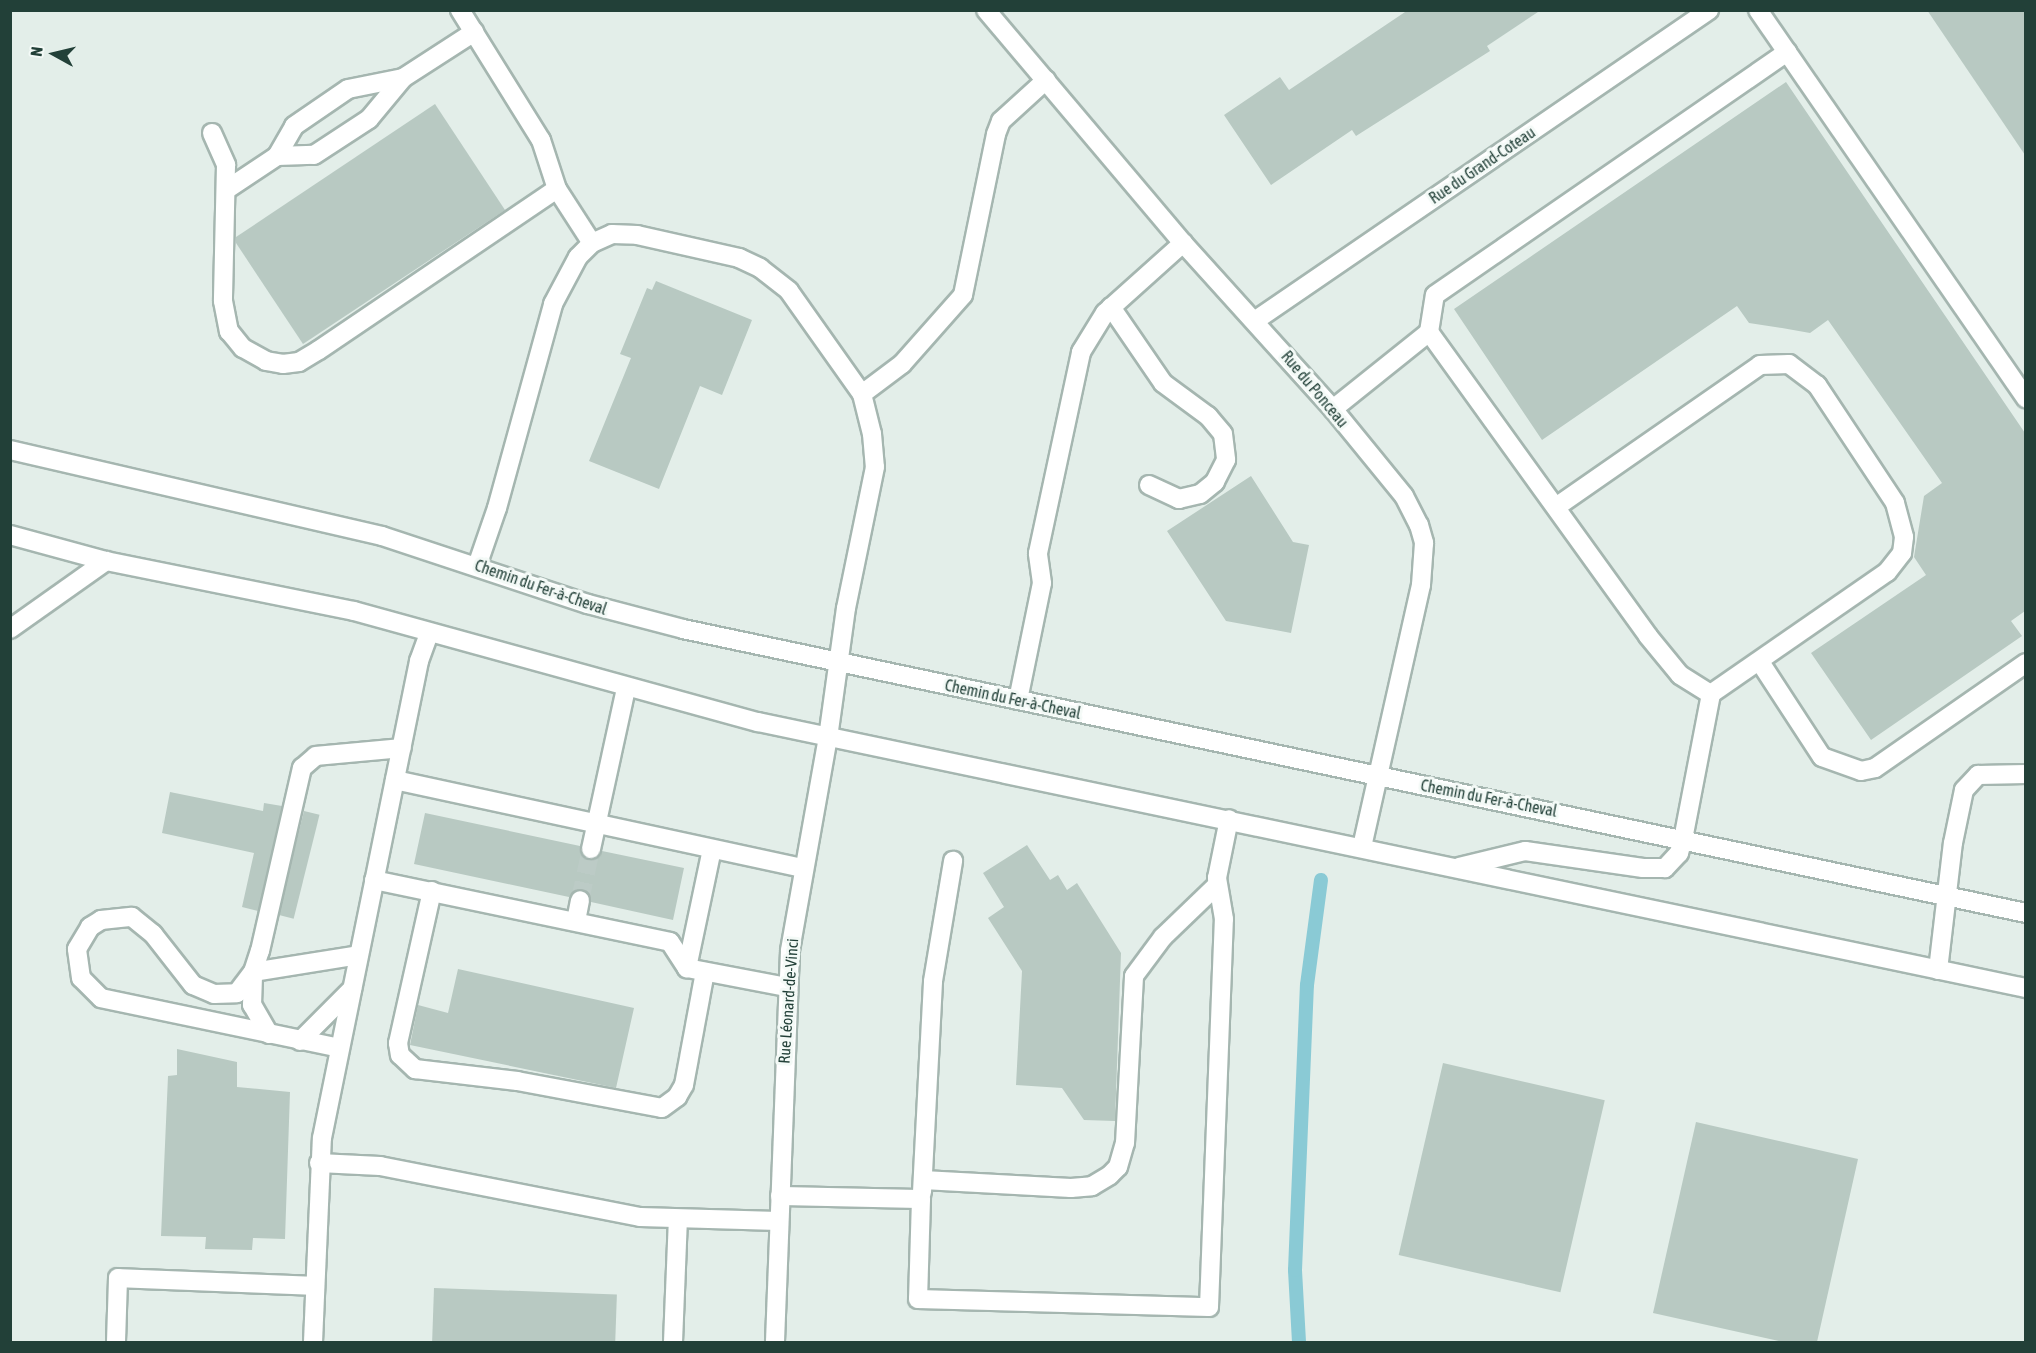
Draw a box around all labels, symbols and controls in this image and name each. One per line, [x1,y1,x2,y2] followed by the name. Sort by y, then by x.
[24,24,84,84] north arrow
[27,46,46,57] text: N
[1425,122,1539,208] street label: Rue du Grand-Coteau
[1277,347,1353,431] street label: Rue du Ponceau
[472,555,610,619] street label: Chemin du Fer-à-Cheval
[943,675,1083,723] street label: Chemin du Fer-à-Cheval
[1419,775,1559,821] street label: Chemin du Fer-à-Cheval
[774,938,802,1064] street label: Rue Léonard-de-Vinci

